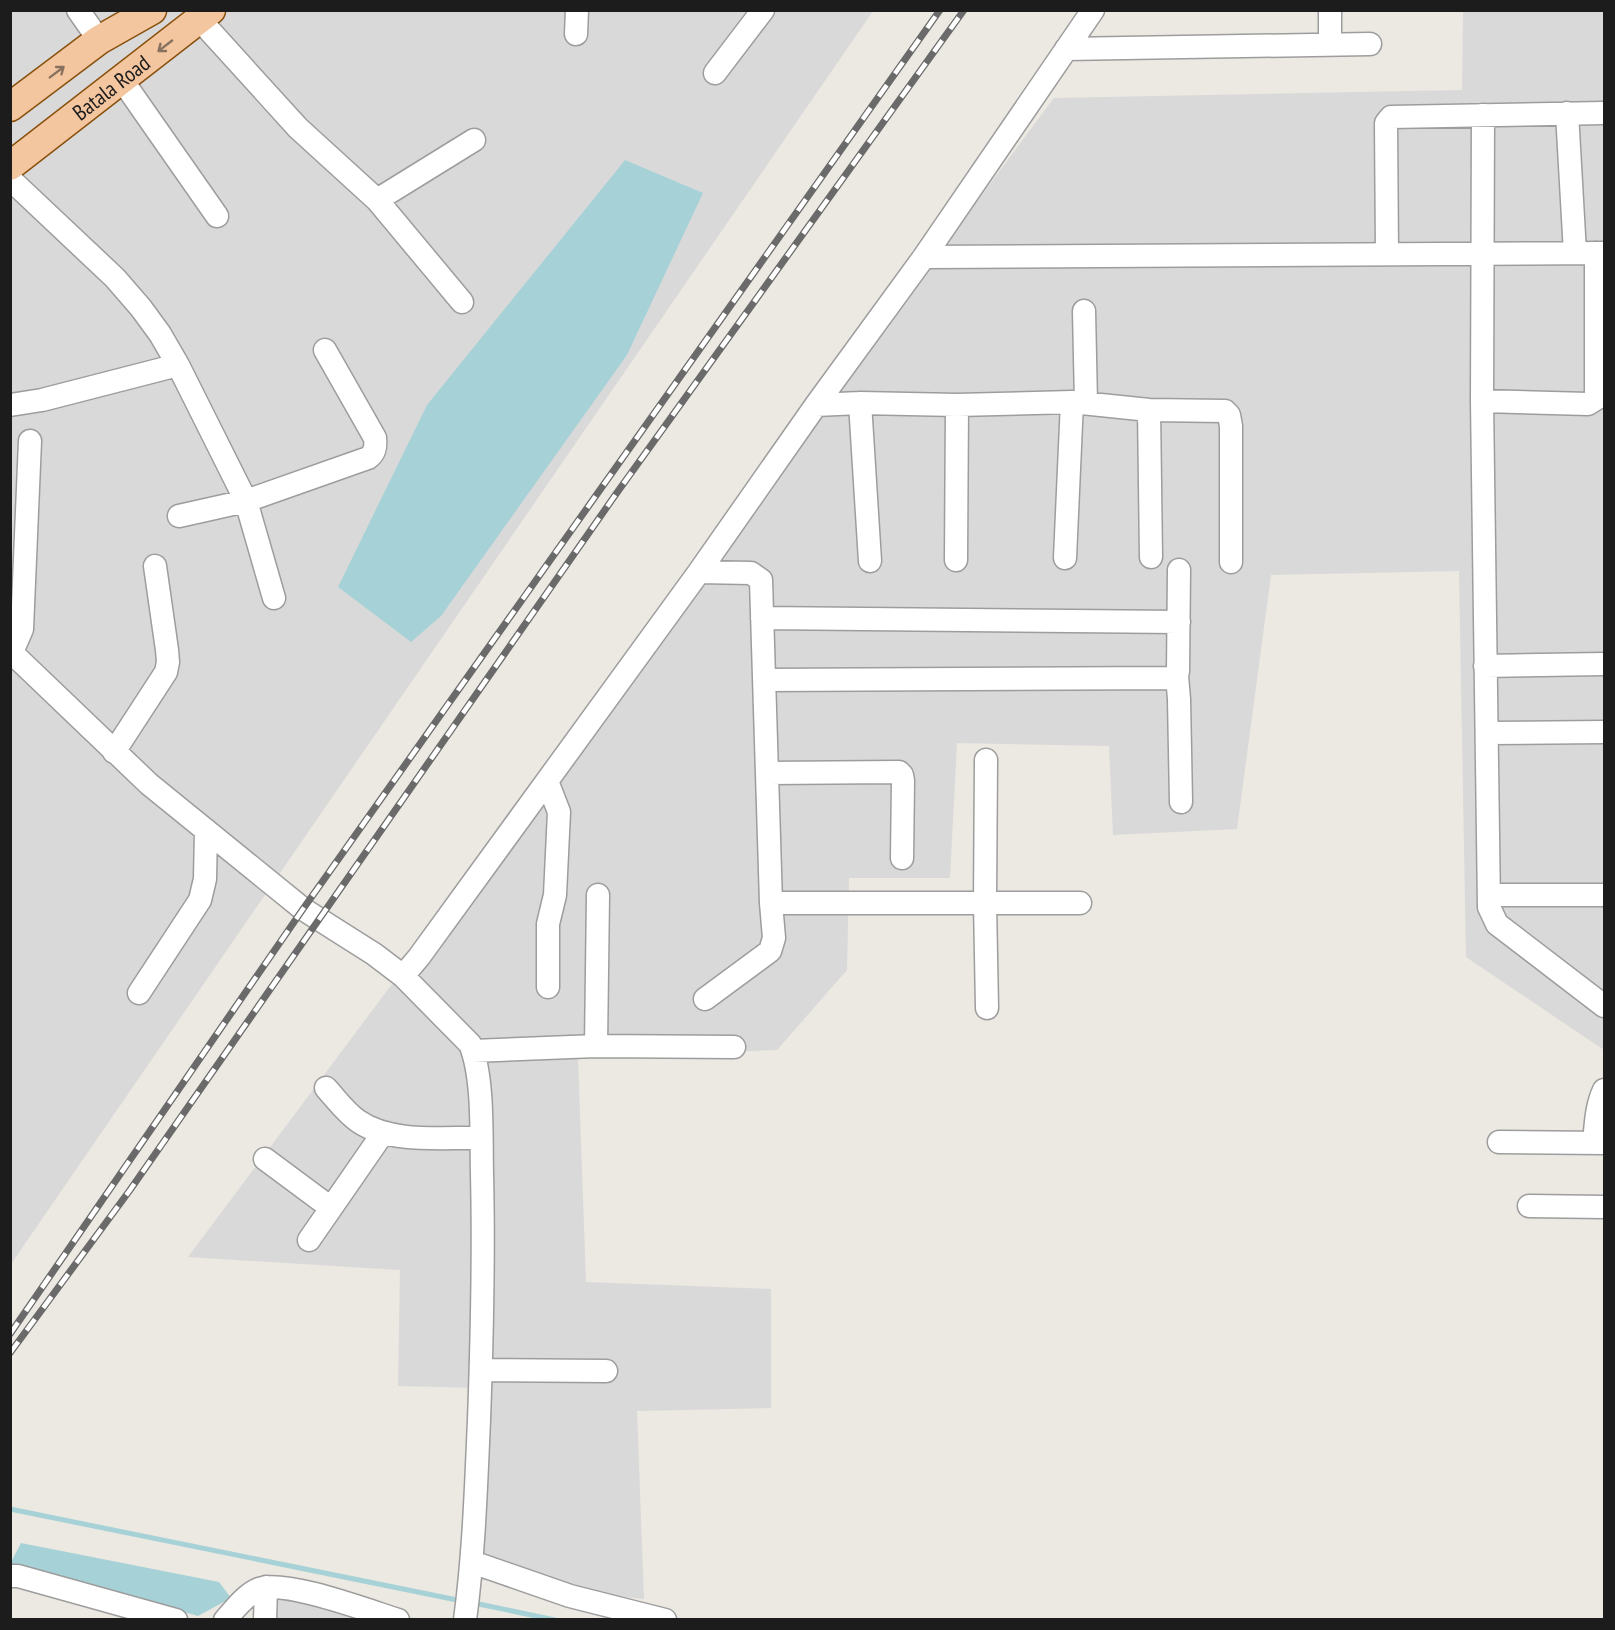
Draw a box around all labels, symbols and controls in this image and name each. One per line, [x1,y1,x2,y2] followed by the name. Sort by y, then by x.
[158,40,174,53] one-way arrow
[67,49,155,126] street label: Batala Road
[49,66,65,78] one-way arrow

